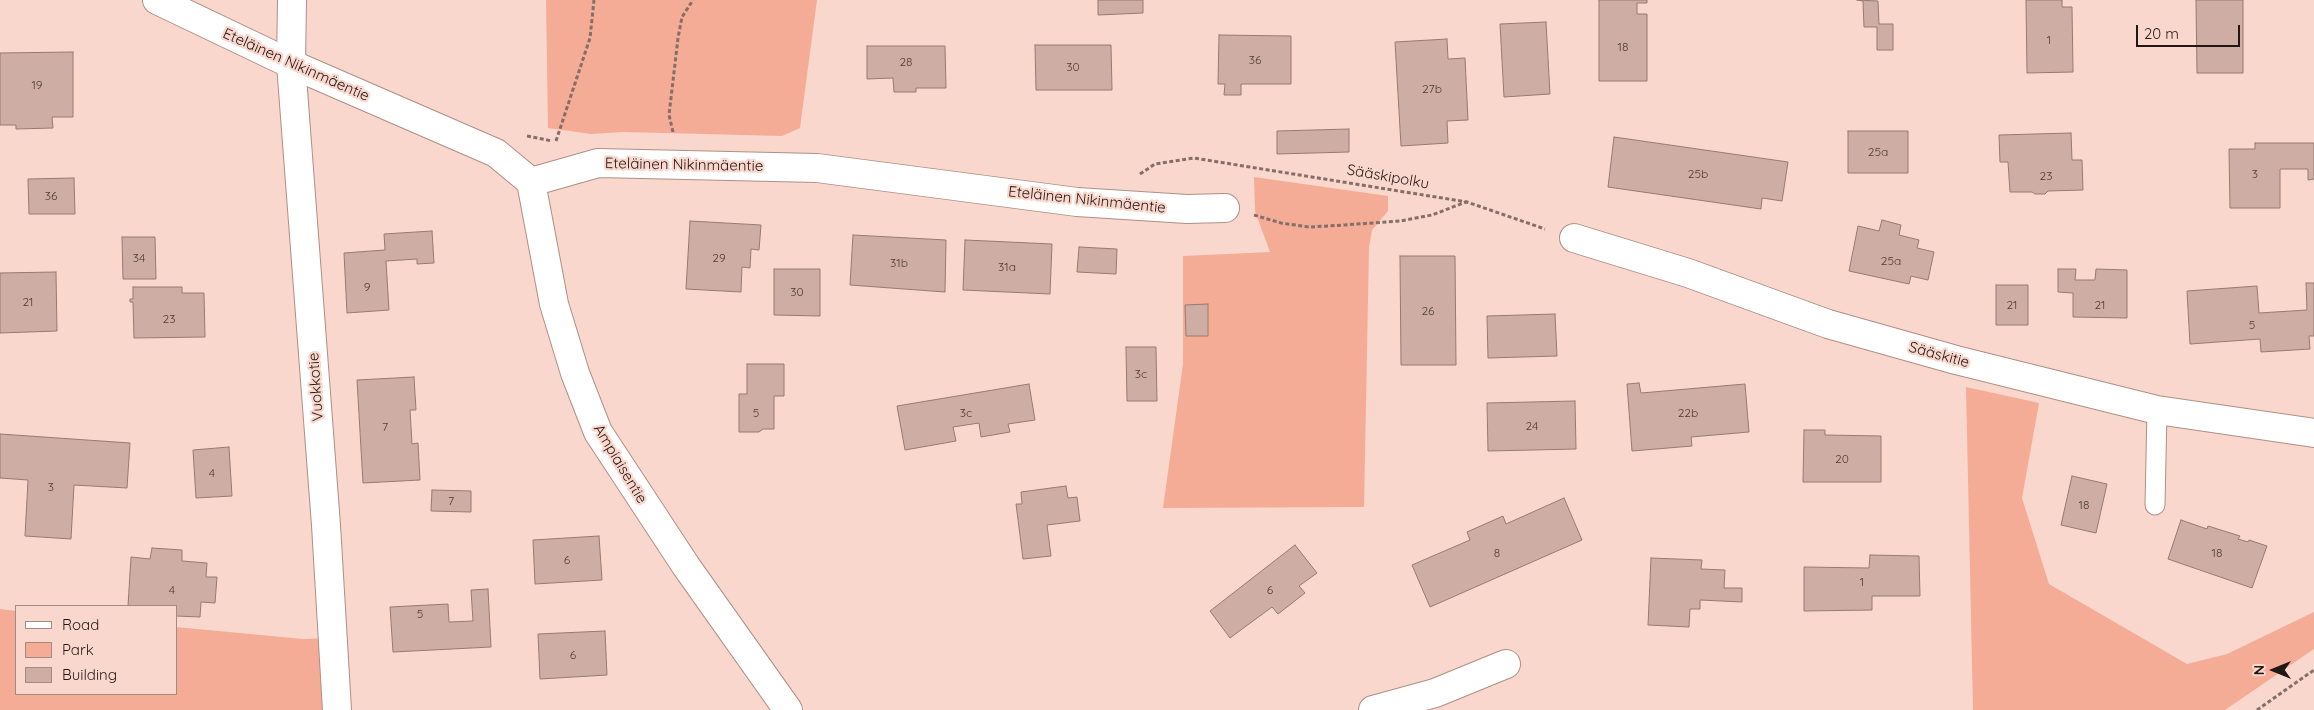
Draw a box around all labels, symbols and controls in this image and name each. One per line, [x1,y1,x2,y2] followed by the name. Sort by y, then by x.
[2139,15,2243,47] scale bar
[2144,24,2179,43] text: 20 m
[220,25,372,105] street label: Eteläinen Nikinmäentie
[2047,33,2051,47] house number: 1
[1618,40,1628,54] house number: 18
[1249,53,1261,67] house number: 36
[899,55,913,69] house number: 28
[1066,60,1080,74] house number: 30
[31,78,43,92] house number: 19
[1422,82,1442,96] house number: 27b
[1868,145,1888,159] house number: 25a
[605,155,763,175] street label: Eteläinen Nikinmäentie
[1346,161,1430,193] street label: Sääskipolku
[1688,167,1708,181] house number: 25b
[2252,167,2258,181] house number: 3
[2040,169,2052,183] house number: 23
[1007,183,1167,217] street label: Eteläinen Nikinmäentie
[45,189,57,203] house number: 36
[133,251,145,265] house number: 34
[712,251,726,265] house number: 29
[1881,254,1901,268] house number: 25a
[890,256,908,270] house number: 31b
[998,260,1016,274] house number: 31a
[364,280,370,294] house number: 9
[790,285,804,299] house number: 30
[22,295,34,309] house number: 21
[2006,298,2018,312] house number: 21
[2094,298,2106,312] house number: 21
[1421,304,1435,318] house number: 26
[163,312,175,326] house number: 23
[2249,318,2255,332] house number: 5
[1907,338,1971,372] street label: Sääskitie
[305,352,327,422] street label: Vuokkotie
[1135,367,1147,381] house number: 3c
[753,406,759,420] house number: 5
[960,406,972,420] house number: 3c
[1678,406,1698,420] house number: 22b
[1526,419,1538,433] house number: 24
[382,420,388,434] house number: 7
[589,421,651,507] street label: Ampiaisentie
[1835,452,1849,466] house number: 20
[209,466,215,480] house number: 4
[48,480,54,494] house number: 3
[448,494,454,508] house number: 7
[2079,498,2089,512] house number: 18
[1494,546,1500,560] house number: 8
[2212,546,2222,560] house number: 18
[564,553,570,567] house number: 6
[1860,575,1864,589] house number: 1
[169,583,175,597] house number: 4
[1267,583,1273,597] house number: 6
[15,605,178,695] legend
[417,607,423,621] house number: 5
[62,615,99,634] text: Road
[62,640,94,659] text: Park
[2249,645,2299,695] north arrow
[570,648,576,662] house number: 6
[62,665,117,684] text: Building
[2250,665,2268,675] text: N

